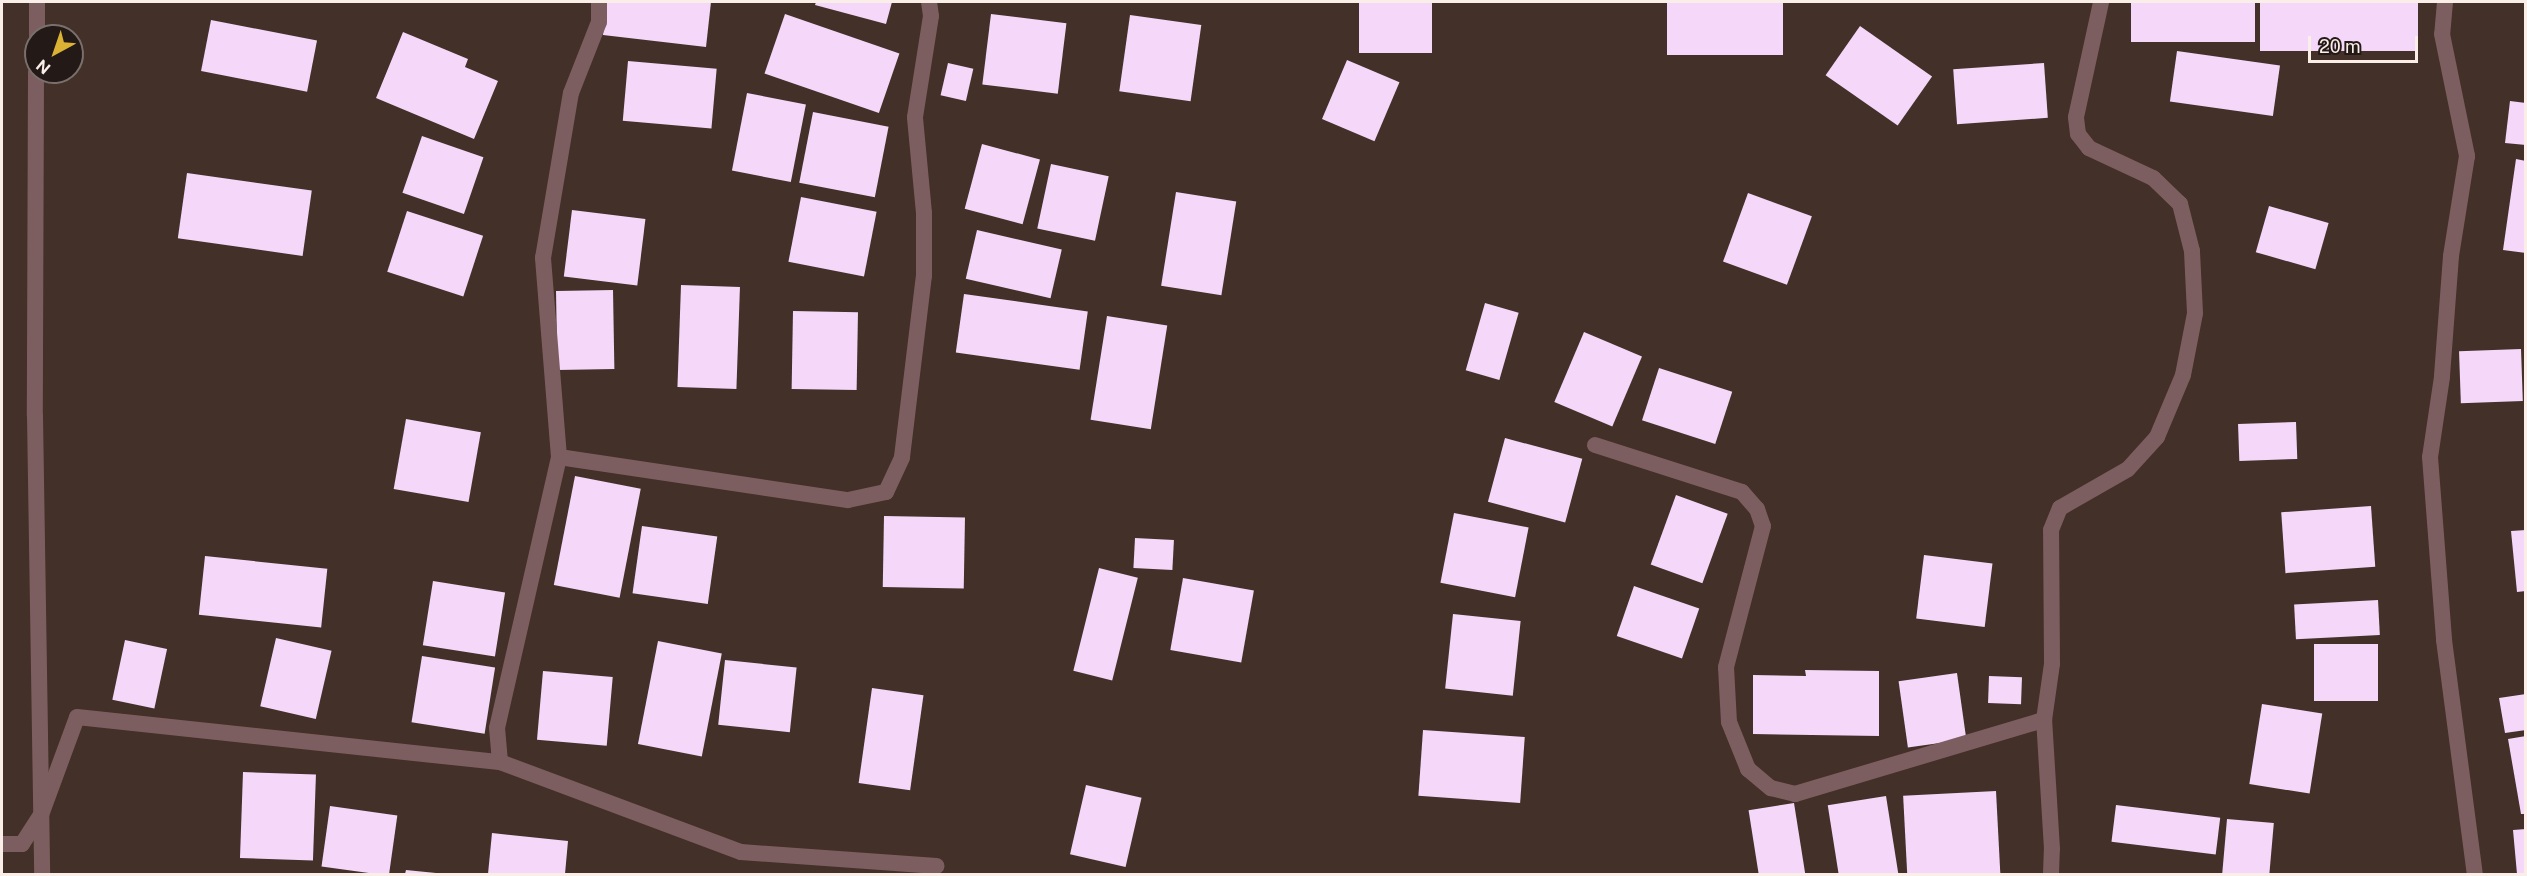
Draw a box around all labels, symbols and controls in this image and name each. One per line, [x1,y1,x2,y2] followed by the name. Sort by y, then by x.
[24,24,84,84] north arrow
[2311,24,2420,62] scale bar
[2319,36,2361,57] text: 20 m
[32,55,54,78] text: N

